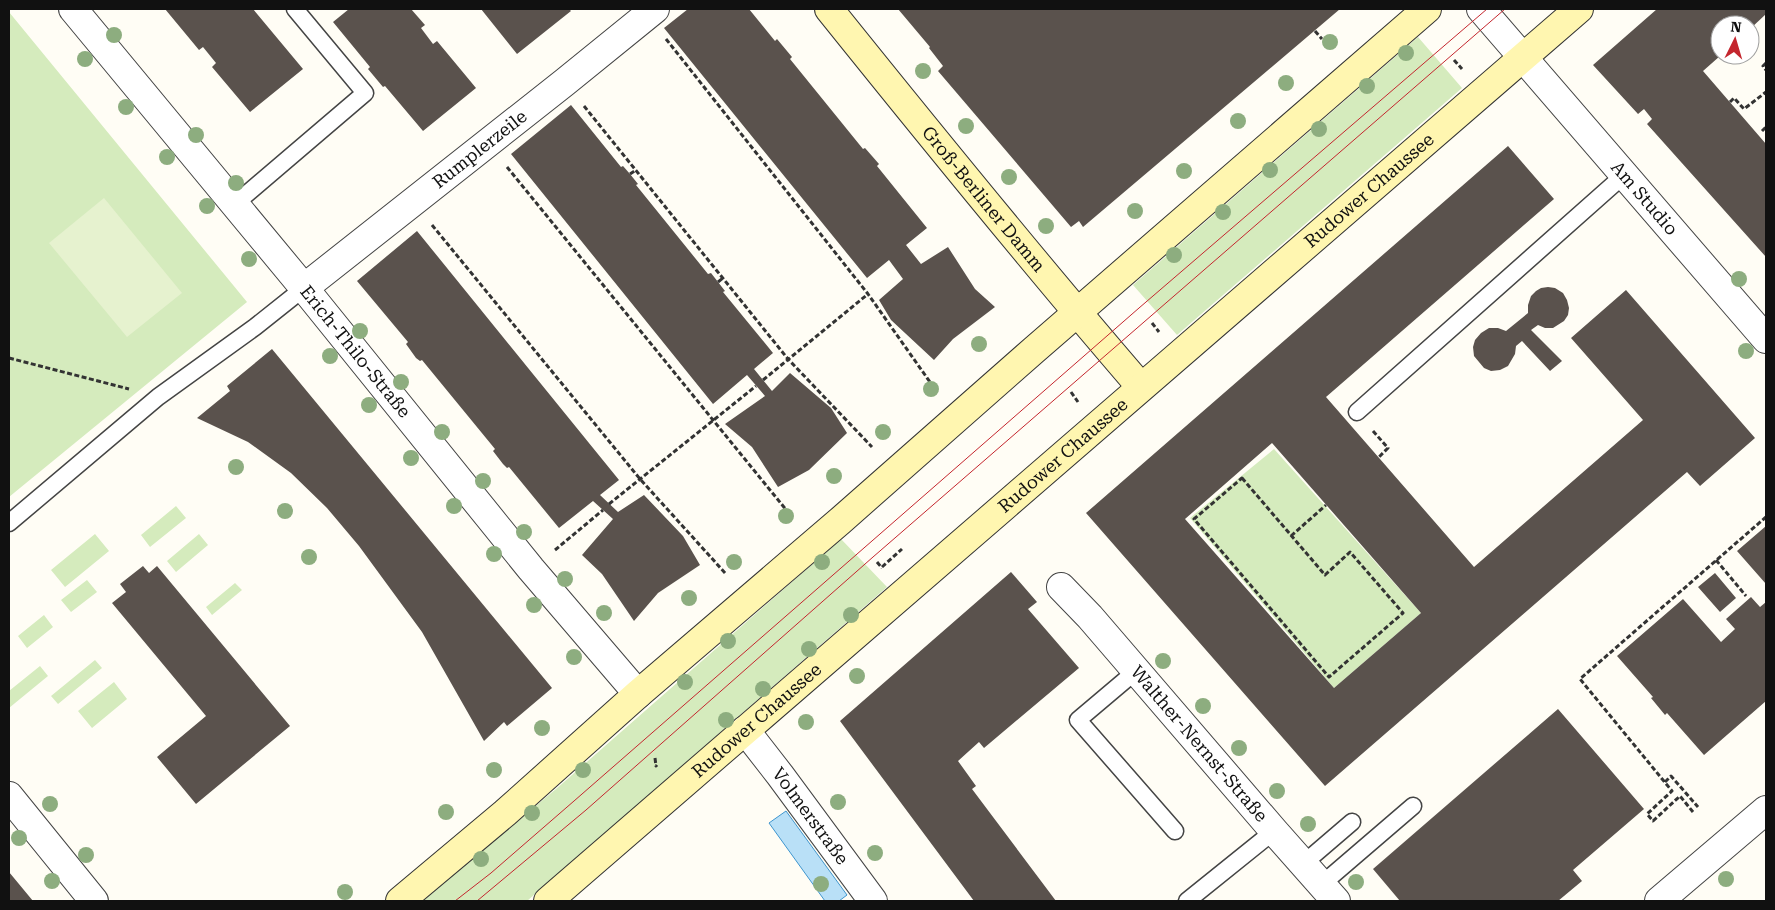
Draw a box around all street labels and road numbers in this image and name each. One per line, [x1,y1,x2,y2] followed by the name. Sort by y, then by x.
[428,105,531,192] street label: Rumplerzeile
[918,122,1050,276] street label: Groß-Berliner Damm
[1300,128,1438,252] street label: Rudower Chaussee
[1607,157,1682,239] street label: Am Studio
[296,281,415,422] street label: Erich-Thilo-Straße
[994,393,1132,517] street label: Rudower Chaussee
[687,658,825,782] street label: Rudower Chaussee
[1127,661,1272,826] street label: Walther-Nernst-Straße
[768,763,853,868] street label: Volmerstraße

